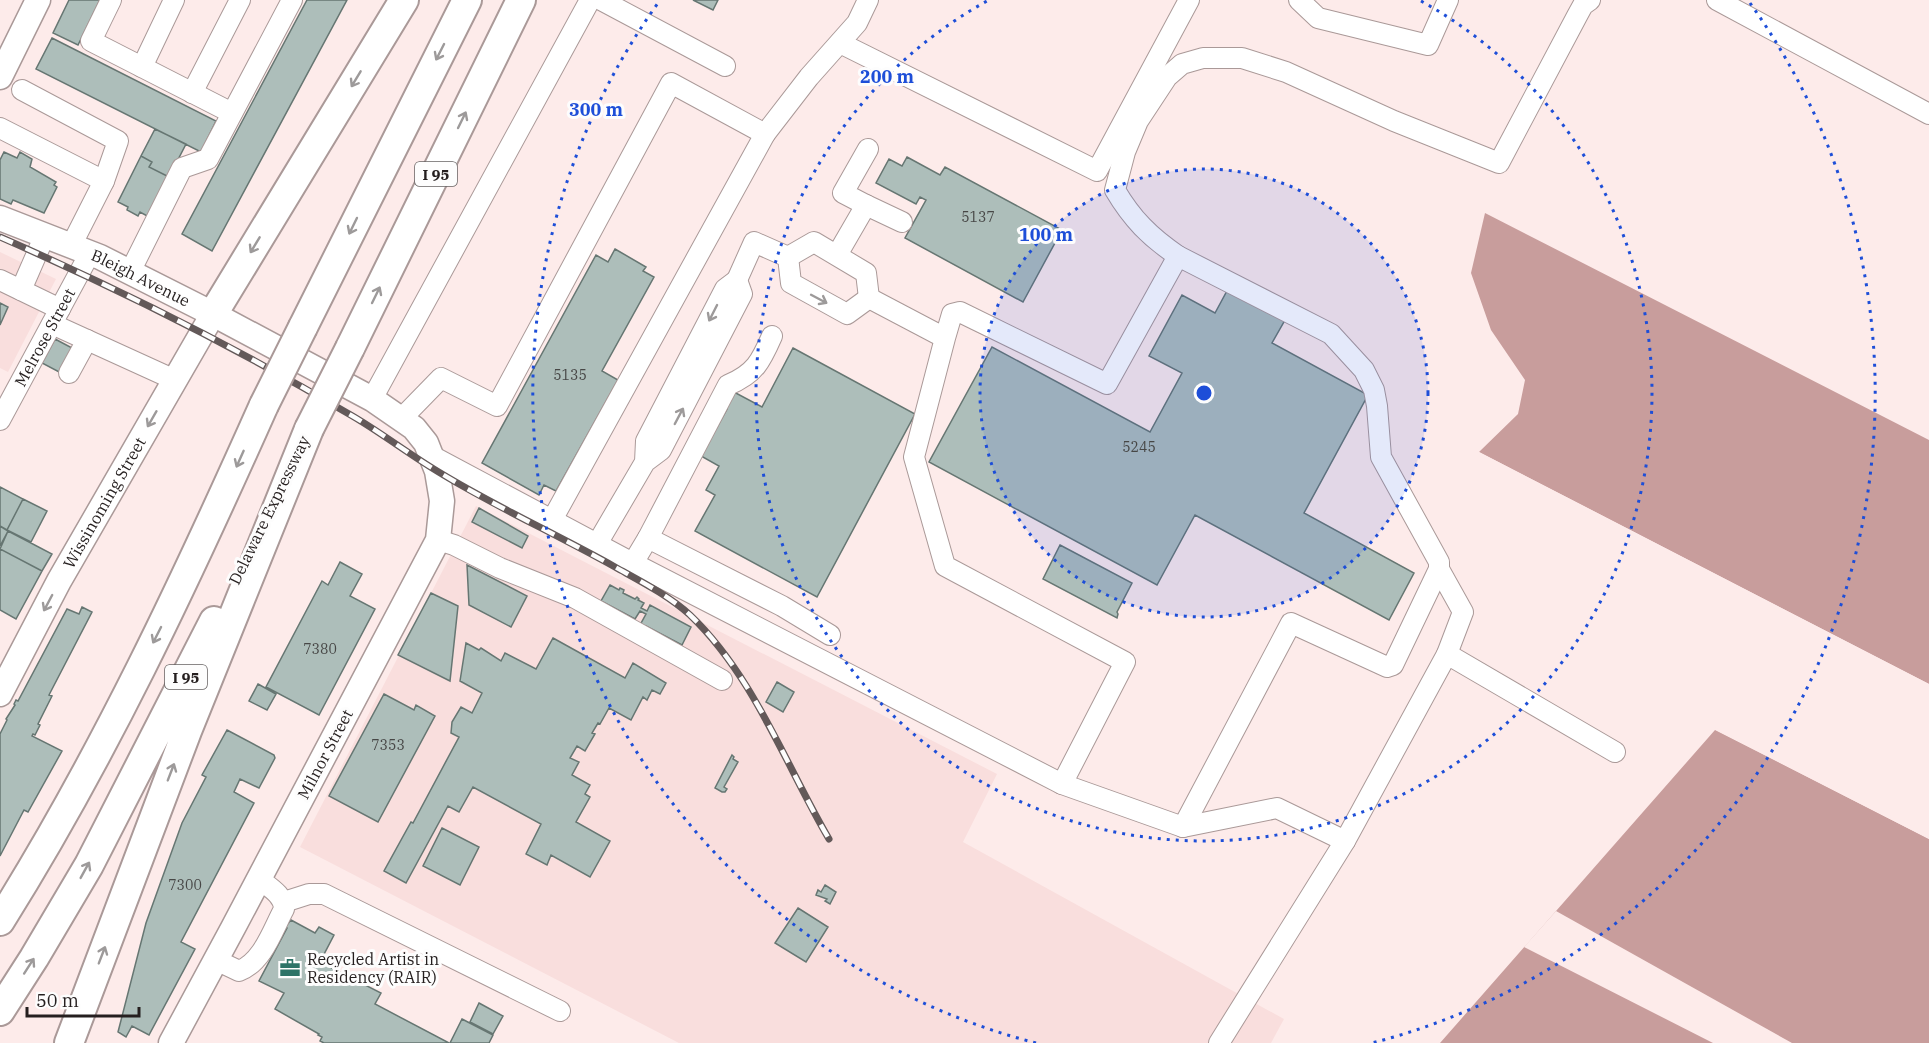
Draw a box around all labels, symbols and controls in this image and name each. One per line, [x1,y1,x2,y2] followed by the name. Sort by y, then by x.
[434,43,446,60] one-way arrow
[860,65,915,88] text: 200 m
[350,70,362,87] one-way arrow
[569,98,624,121] text: 300 m
[457,112,468,130] one-way arrow
[415,162,457,186] road number: I 95
[961,208,995,226] house number: 5137
[346,217,358,235] one-way arrow
[1019,223,1074,246] text: 100 m
[248,236,260,253] one-way arrow
[89,245,193,311] street label: Bleigh Avenue
[10,284,79,390] street label: Melrose Street
[370,287,382,305] one-way arrow
[810,293,827,305] one-way arrow
[707,304,719,321] one-way arrow
[553,366,587,384] house number: 5135
[1194,383,1214,403] centre of rings
[673,408,685,425] one-way arrow
[146,410,158,427] one-way arrow
[224,432,314,588] street label: Delaware Expressway
[59,433,150,572] street label: Wissinoming Street
[1122,438,1156,456] house number: 5245
[234,449,245,467] one-way arrow
[42,594,54,611] one-way arrow
[151,626,163,643] one-way arrow
[303,640,337,658] house number: 7380
[165,665,207,689] road number: I 95
[293,705,357,802] street label: Milnor Street
[371,736,405,754] house number: 7353
[166,764,177,782] one-way arrow
[80,862,92,879] one-way arrow
[168,876,202,894] house number: 7300
[97,946,108,965] one-way arrow
[307,949,439,987] place label: Recycled Artist in Residency (RAIR)
[278,956,302,980] office icon: Recycled Artist in Residency (RAIR)
[23,959,35,975] one-way arrow
[27,980,140,1018] scale bar
[36,989,79,1012] text: 50 m

